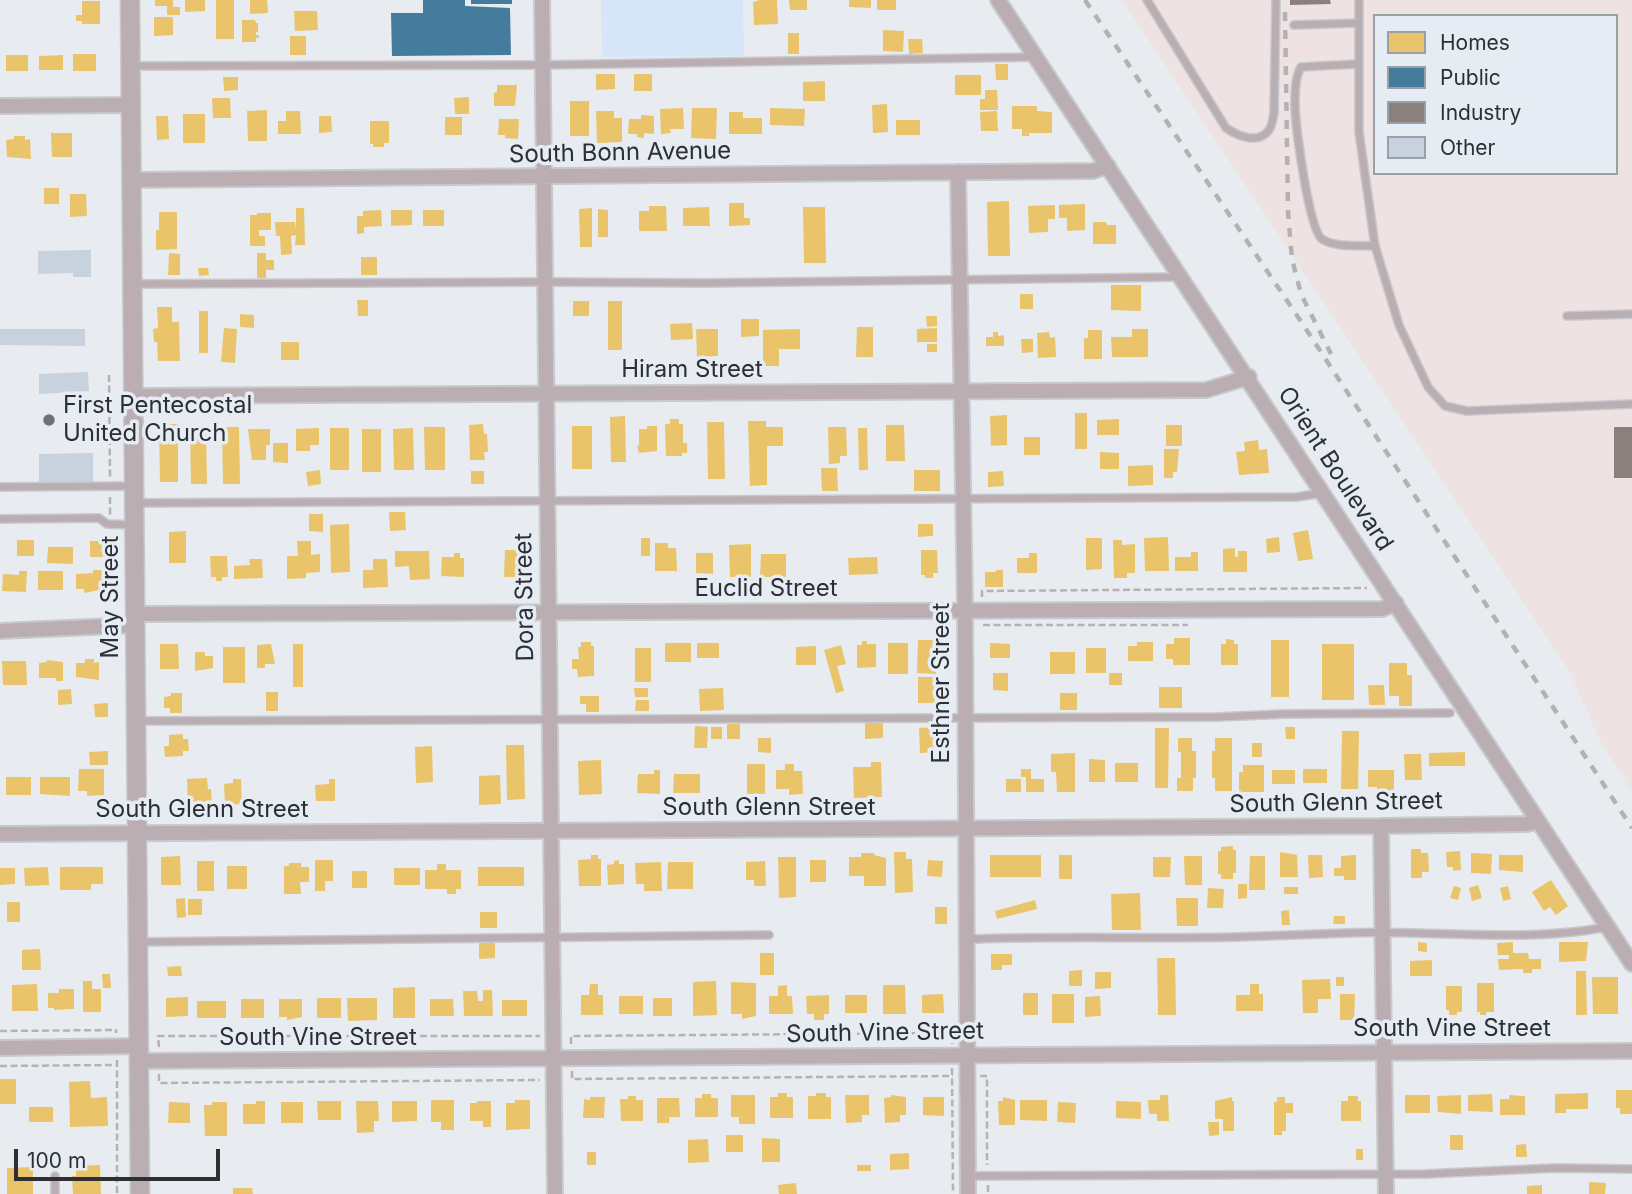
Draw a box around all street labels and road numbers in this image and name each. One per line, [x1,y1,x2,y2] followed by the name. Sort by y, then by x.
[509,137,731,169] street label: South Bonn Avenue
[621,356,763,384] street label: Hiram Street
[1271,381,1399,557] street label: Orient Boulevard
[509,532,541,662] street label: Dora Street
[97,536,125,658] street label: May Street
[694,575,838,603] street label: Euclid Street
[928,603,956,763] street label: Esthner Street
[1229,787,1443,819] street label: South Glenn Street
[662,794,876,822] street label: South Glenn Street
[95,796,309,824] street label: South Glenn Street
[1353,1015,1551,1043] street label: South Vine Street
[786,1017,984,1049] street label: South Vine Street
[219,1024,417,1052] street label: South Vine Street

